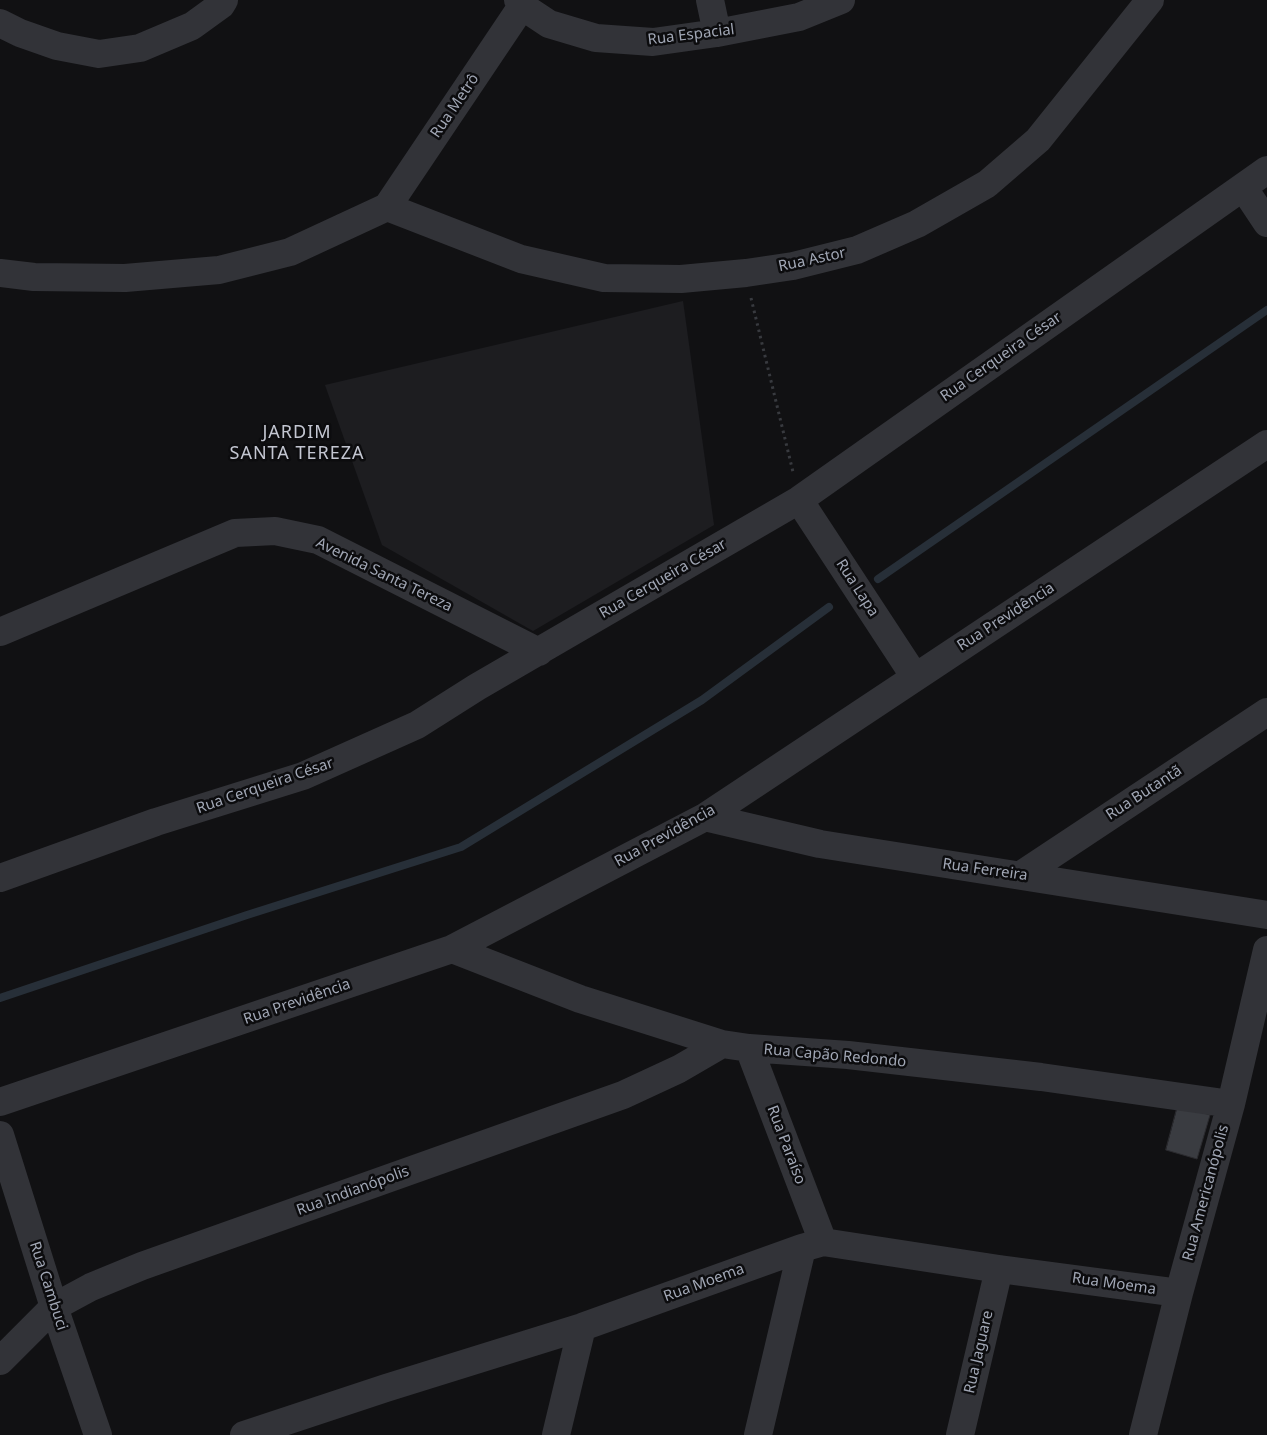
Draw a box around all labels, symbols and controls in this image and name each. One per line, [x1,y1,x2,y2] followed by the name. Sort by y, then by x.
[647,21,735,49] street label: Rua Espacial
[427,71,483,141] street label: Rua Metrô
[777,244,847,276] street label: Rua Astor
[937,308,1065,406] street label: Rua Cerqueira César
[228,422,366,464] district label: JARDIM SANTA TEREZA
[313,534,455,616] street label: Avenida Santa Tereza
[596,535,730,623] street label: Rua Cerqueira César
[832,556,882,620] street label: Rua Lapa
[954,579,1058,655] street label: Rua Previdência
[194,754,336,818] street label: Rua Cerqueira César
[1103,762,1185,824] street label: Rua Butantã
[612,801,718,871] street label: Rua Previdência
[941,855,1029,885] street label: Rua Ferreira
[241,975,353,1029] street label: Rua Previdência
[763,1041,907,1071] street label: Rua Capão Redondo
[763,1103,809,1187] street label: Rua Paraíso
[1179,1123,1233,1263] street label: Rua Americanópolis
[294,1162,412,1220] street label: Rua Indianópolis
[25,1239,71,1333] street label: Rua Cambuci
[661,1260,747,1306] street label: Rua Moema
[1071,1269,1157,1299] street label: Rua Moema
[961,1309,997,1395] street label: Rua Jaguare

